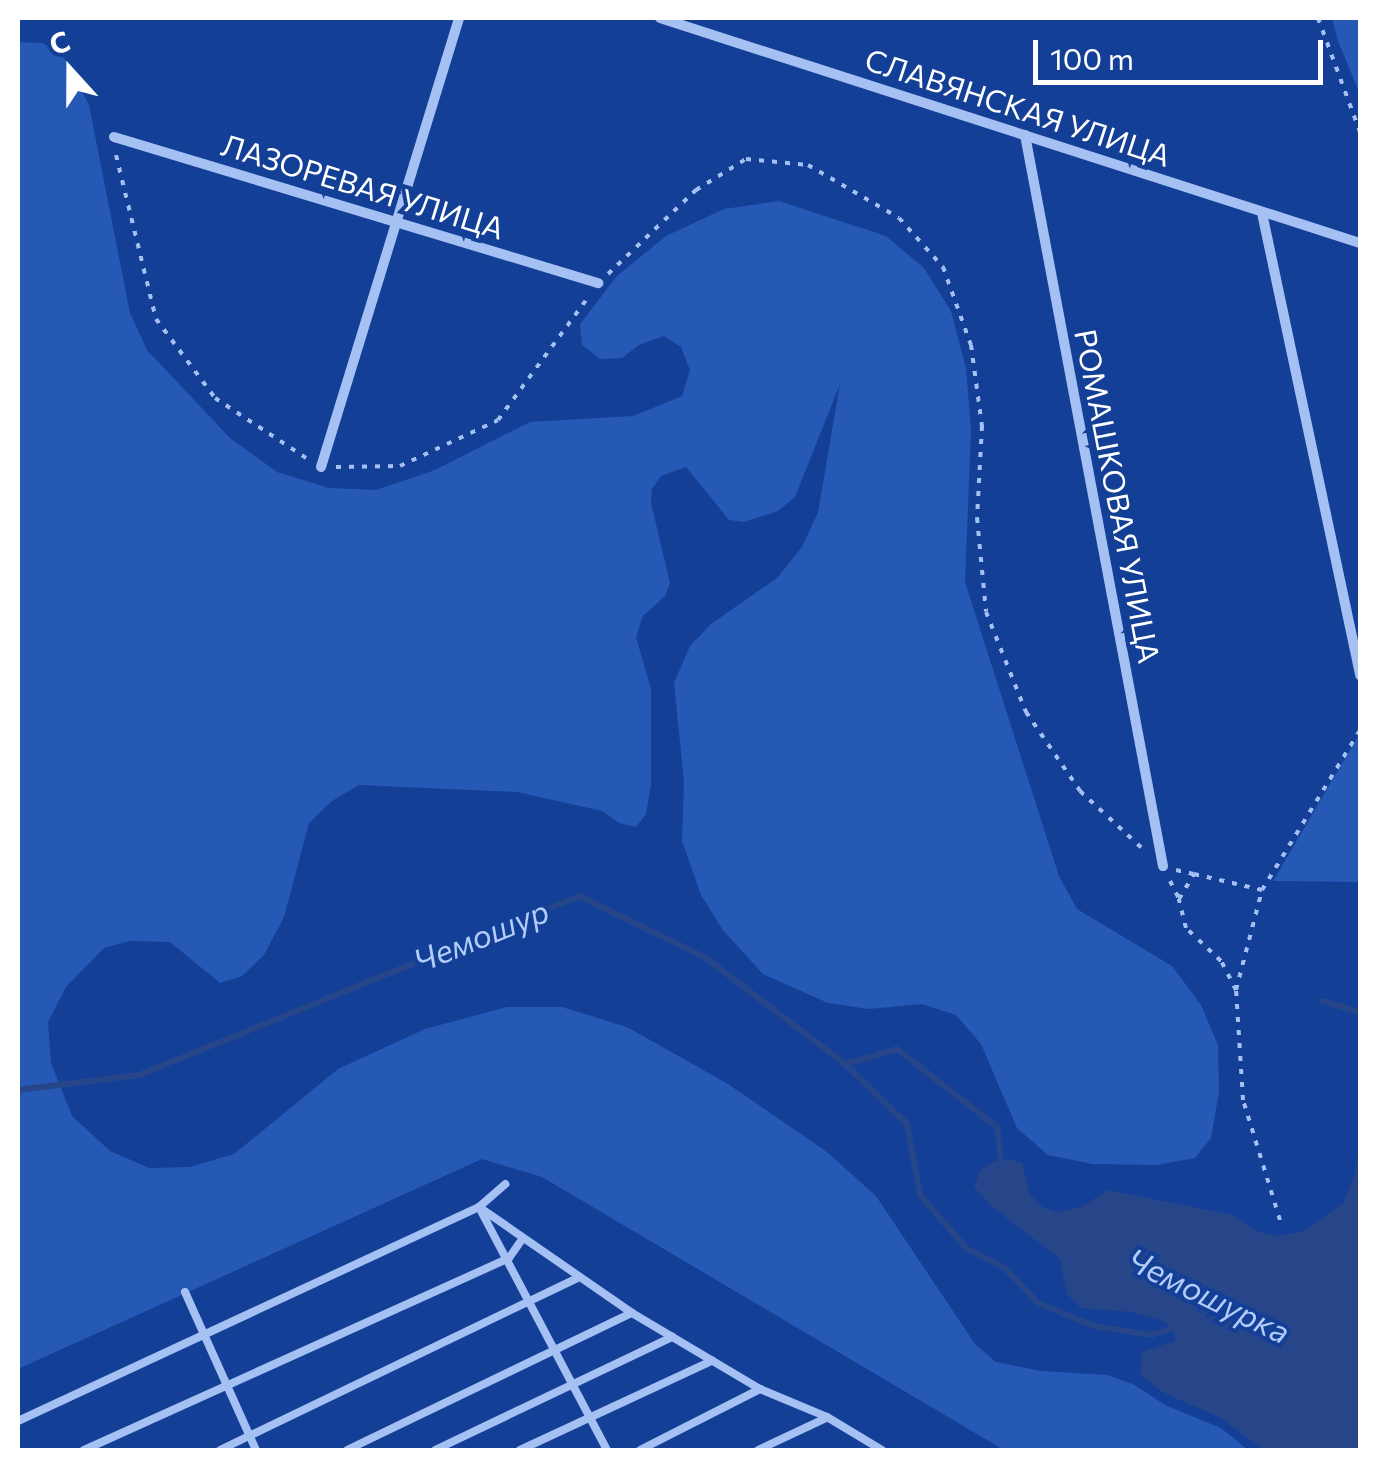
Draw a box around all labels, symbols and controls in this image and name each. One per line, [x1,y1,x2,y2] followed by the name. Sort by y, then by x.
[20,20,120,120] north arrow
[1038,20,1328,82] scale bar
[44,23,74,61] text: С
[1050,39,1134,76] text: 100 m
[861,41,1175,173] street label: СЛАВЯНСКАЯ УЛИЦА
[217,126,509,246] street label: ЛАЗОРЕВАЯ УЛИЦА
[1068,326,1168,666] street label: РОМАШКОВАЯ УЛИЦА
[408,891,554,979] water label: Чемошур
[1122,1239,1296,1351] water label: Чемошурка

